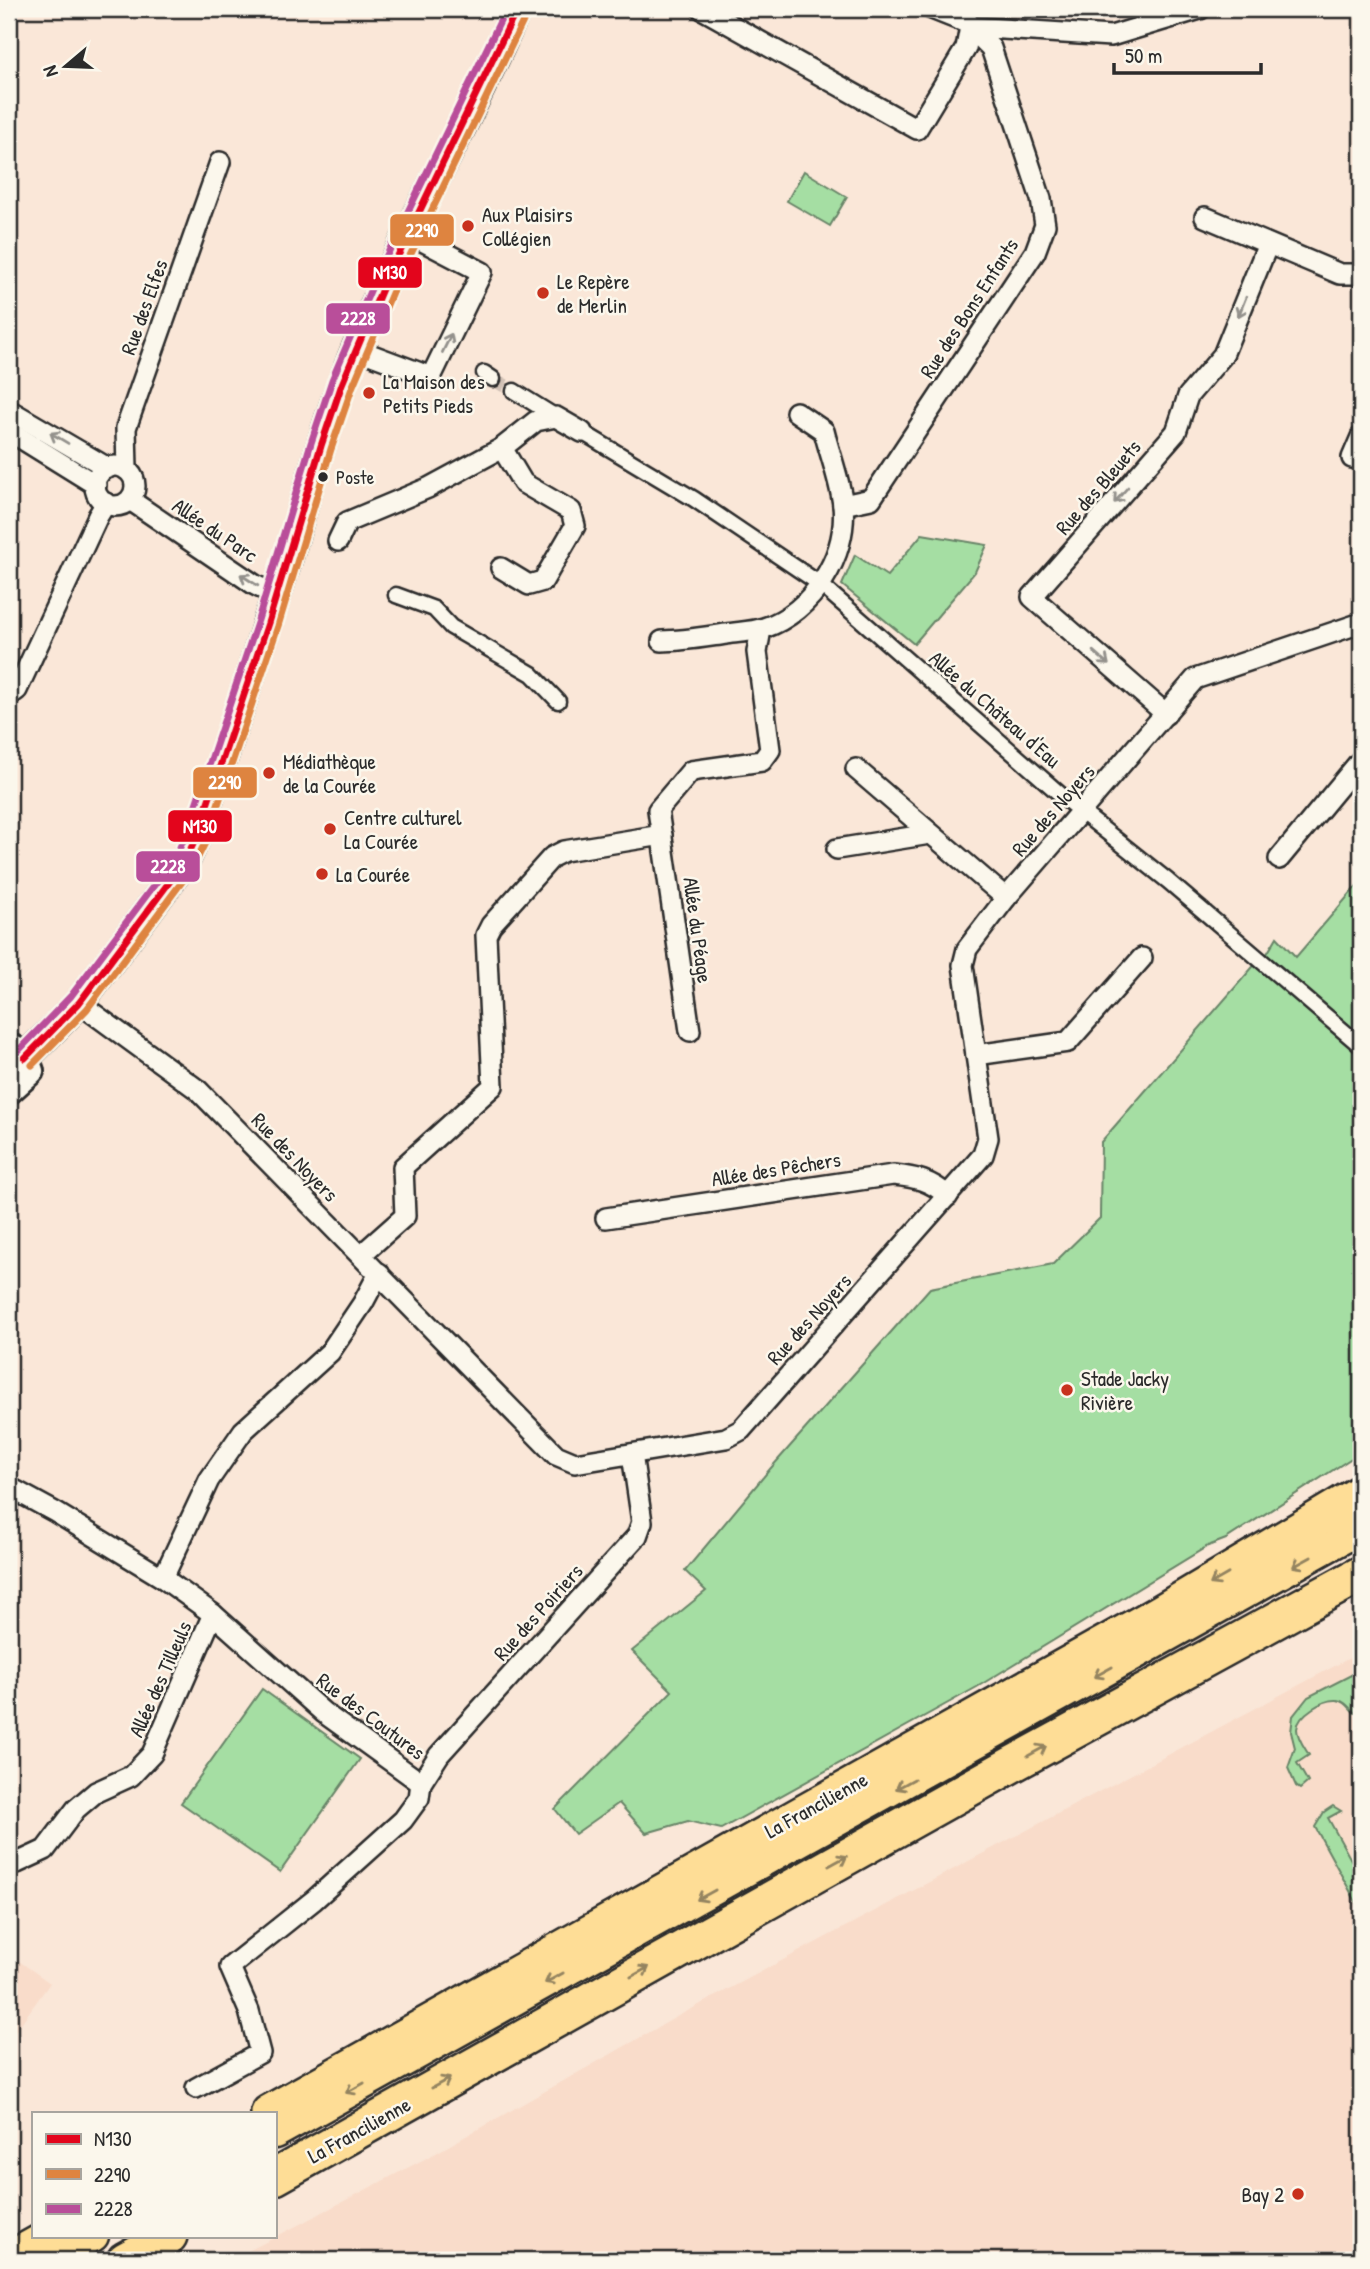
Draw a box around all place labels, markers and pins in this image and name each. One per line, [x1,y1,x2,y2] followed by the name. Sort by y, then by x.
[482,200,572,253] place label: Aux Plaisirs Collégien
[460,218,476,234] marker: Aux Plaisirs Collégien
[557,267,630,320] place label: Le Repère de Merlin
[535,285,551,301] marker: Le Repère de Merlin
[383,367,485,420] place label: La Maison des Petits Pieds
[361,385,377,401] marker: La Maison des Petits Pieds
[336,464,375,490] place label: Poste
[316,470,330,484] marker: Poste
[283,747,376,800] place label: Médiathèque de la Courée
[261,765,277,781] marker: Médiathèque de la Courée
[344,803,462,856] place label: Centre culturel La Courée
[322,821,338,837] marker: Centre culturel La Courée
[336,860,410,889] place label: La Courée
[314,866,330,882] marker: La Courée
[1081,1364,1169,1417] place label: Stade Jacky Rivière
[1059,1382,1075,1398] marker: Stade Jacky Rivière
[1242,2180,1284,2209] place label: Bay 2
[1290,2186,1306,2202] marker: Bay 2

